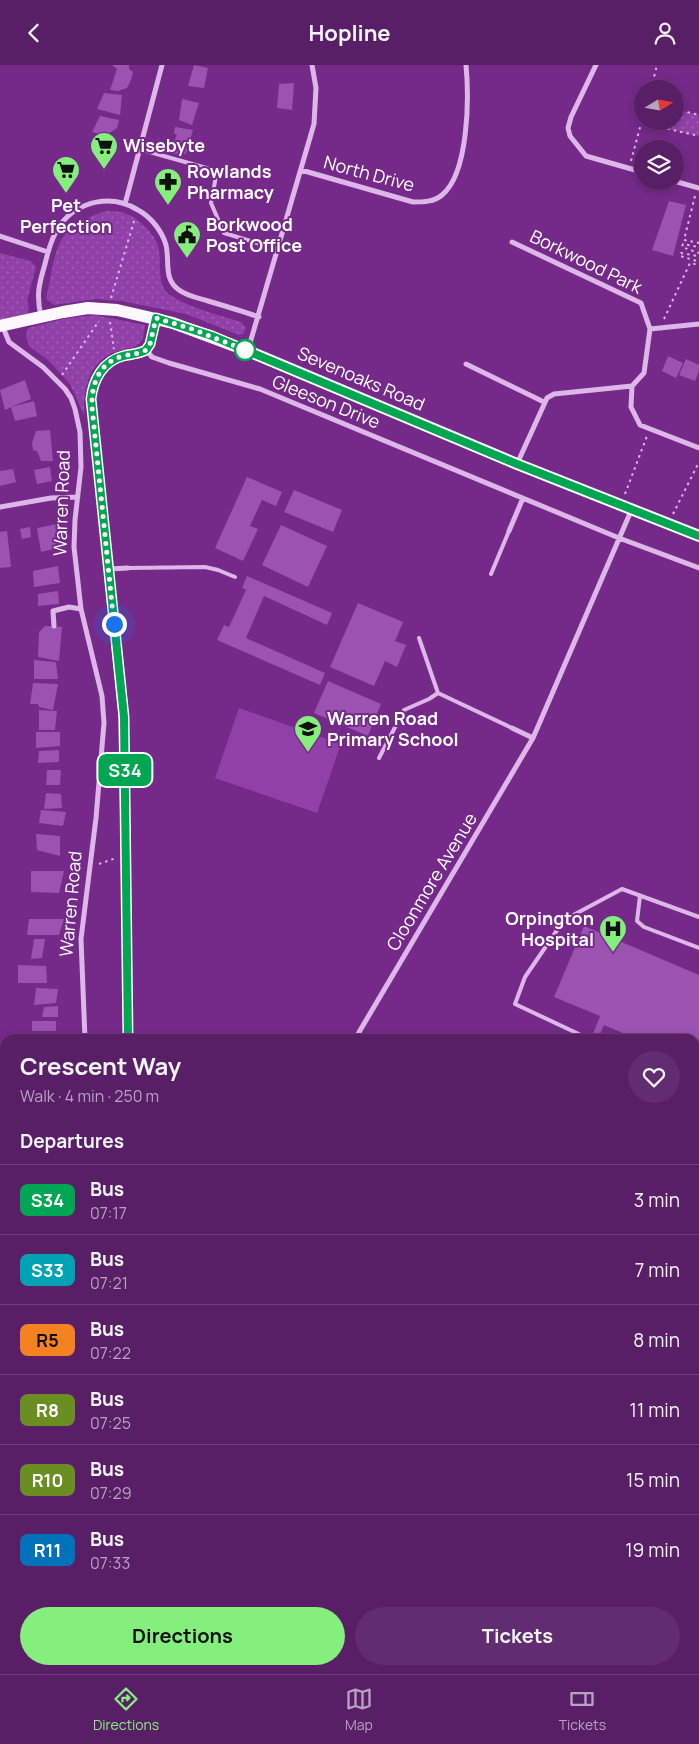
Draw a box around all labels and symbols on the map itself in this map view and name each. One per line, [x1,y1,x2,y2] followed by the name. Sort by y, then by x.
[634,80,684,130] north arrow
[89,131,119,170] supermarket icon: Wisebyte
[123,133,205,157] place label: Wisebyte
[321,149,417,197] street label: North Drive
[51,155,81,194] supermarket icon: Pet Perfection
[187,159,274,204] place label: Rowlands Pharmacy
[153,167,183,206] pharmacy icon: Rowlands Pharmacy
[20,193,112,238] place label: Pet Perfection
[206,212,302,257] place label: Borkwood Post Office
[172,220,202,259] public building icon: Borkwood Post Office
[526,224,647,299] street label: Borkwood Park
[234,339,256,361] unlabelled marker
[294,340,429,416] street label: Sevenoaks Road
[269,369,384,434] street label: Gleeson Drive
[47,450,75,556] street label: Warren Road
[102,612,127,637] your location
[327,706,459,751] place label: Warren Road Primary School
[293,714,323,753] school or university icon: Warren Road Primary School
[96,754,154,786] line badge: S34
[380,808,482,955] street label: Cloonmore Avenue
[53,850,87,958] street label: Warren Road
[505,906,594,951] place label: Orpington Hospital
[598,914,628,953] hospital icon: Orpington Hospital

